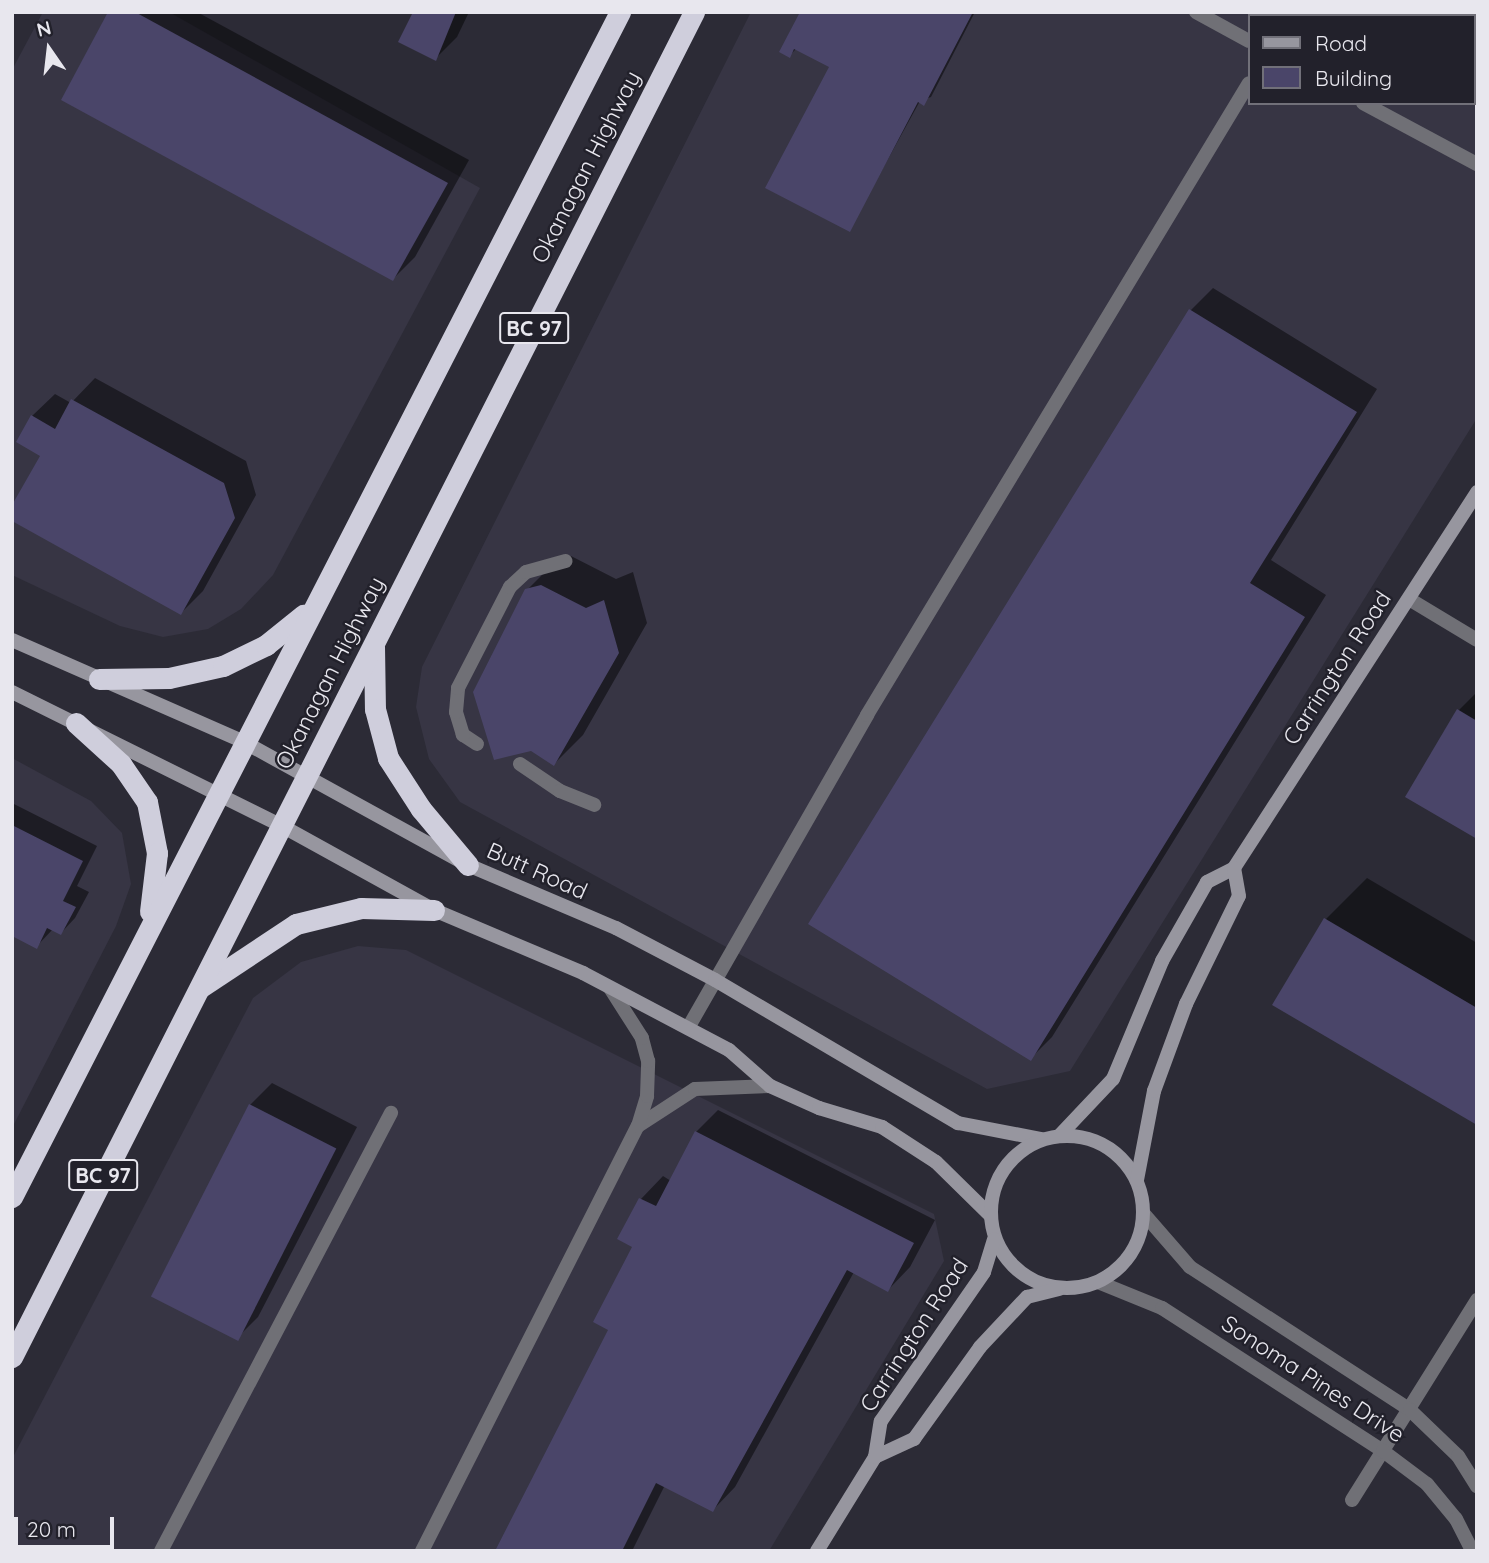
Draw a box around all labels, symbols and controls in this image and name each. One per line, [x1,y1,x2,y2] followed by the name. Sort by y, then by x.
[14,14,84,84] north arrow
[1248,14,1475,105] legend
[34,15,54,42] text: N
[1315,30,1367,56] text: Road
[1315,65,1392,91] text: Building
[526,66,646,268] street label: Okanagan Highway
[499,310,569,346] road number: BC 97
[270,572,390,774] street label: Okanagan Highway
[1277,586,1397,750] street label: Carrington Road
[483,837,591,905] street label: Butt Road
[68,1158,138,1192] road number: BC 97
[854,1253,974,1417] street label: Carrington Road
[1216,1310,1410,1448] street label: Sonoma Pines Drive
[18,1504,117,1548] scale bar
[27,1516,76,1542] text: 20 m

